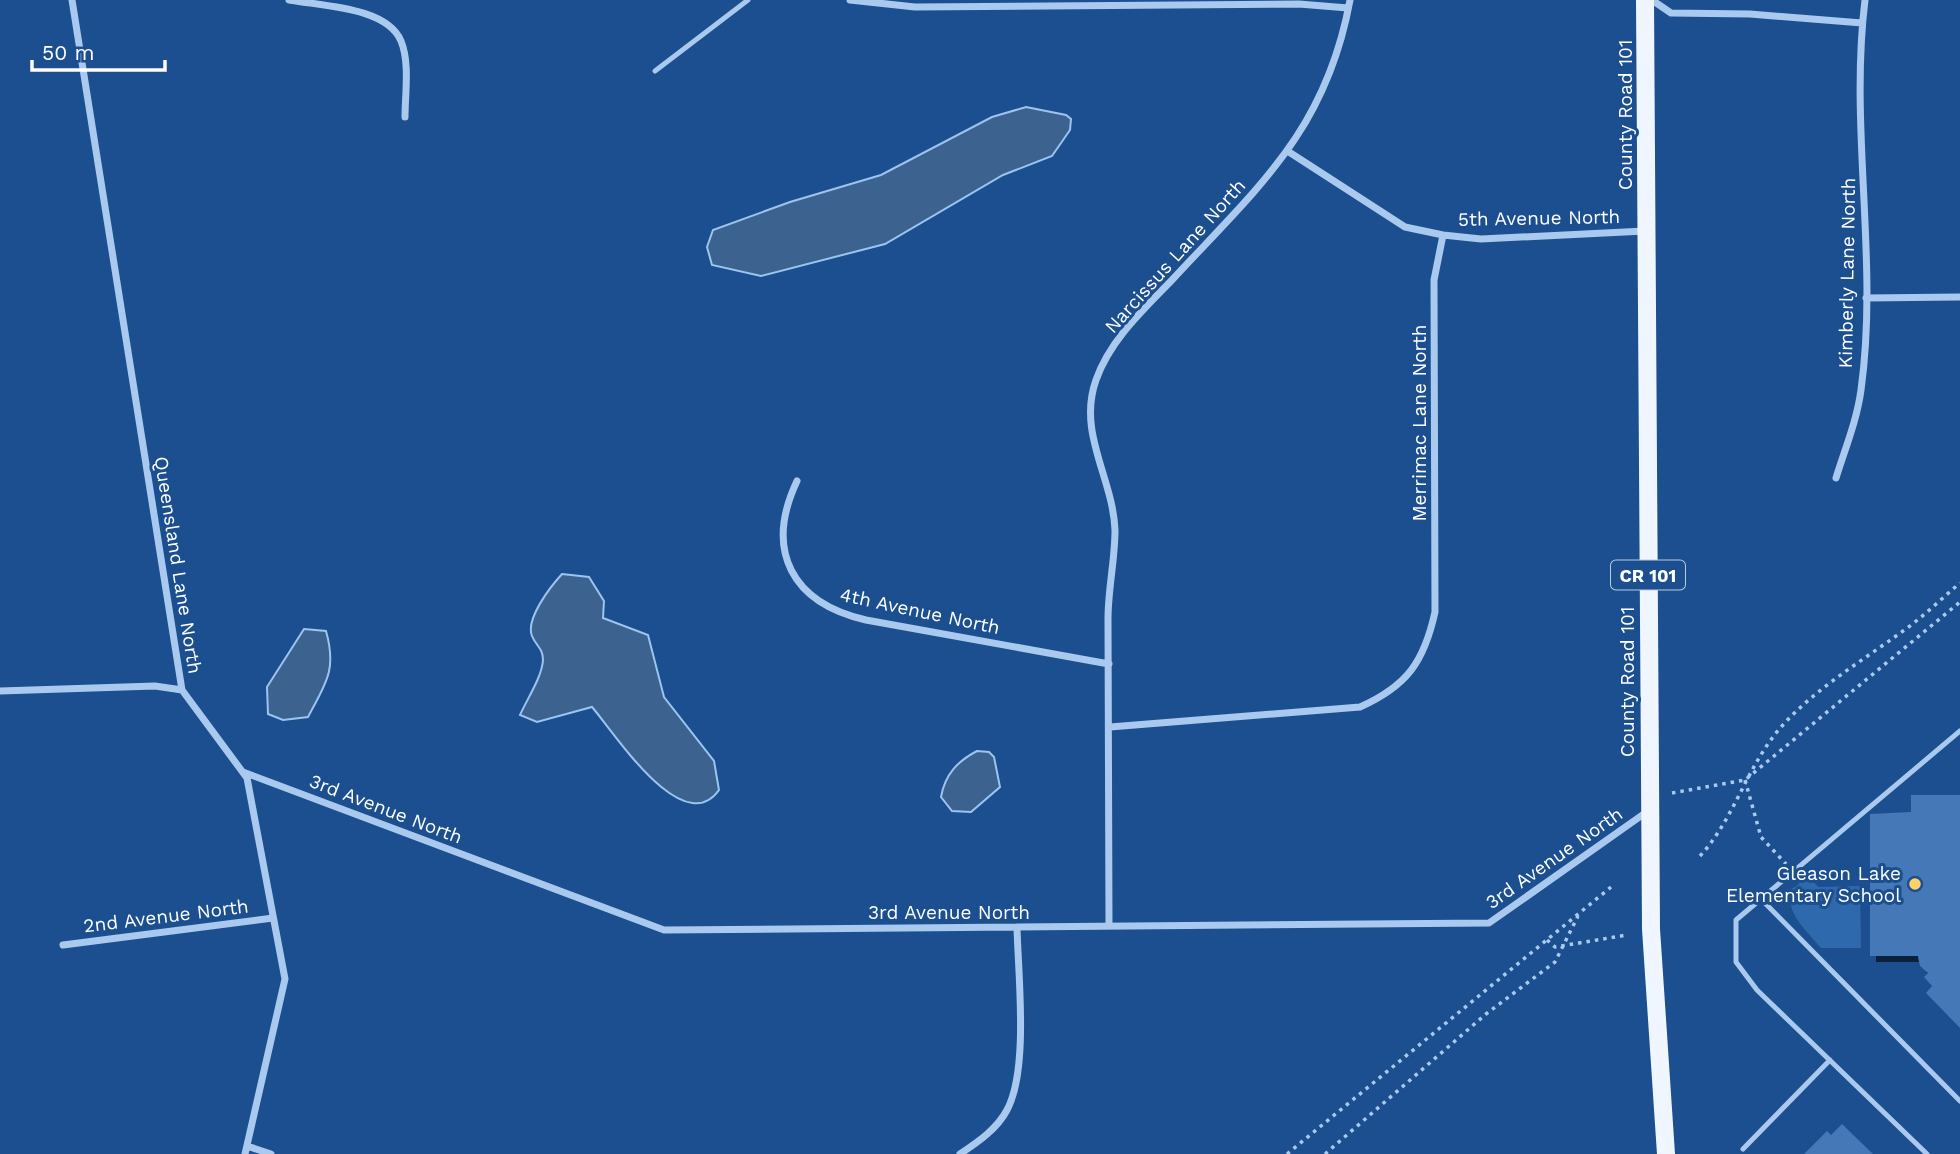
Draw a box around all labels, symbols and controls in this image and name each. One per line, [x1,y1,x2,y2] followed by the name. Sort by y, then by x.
[32,28,164,72] scale bar
[42,40,94,65] text: 50 m
[1614,40,1637,190] street label: County Road 101
[1100,174,1250,338] street label: Narcissus Lane North
[1834,177,1860,369] street label: Kimberly Lane North
[1458,205,1620,231] street label: 5th Avenue North
[1408,325,1431,522] street label: Merrimac Lane North
[149,455,207,675] street label: Queensland Lane North
[1611,560,1685,590] road number: CR 101
[838,583,1002,639] street label: 4th Avenue North
[1616,607,1639,757] street label: County Road 101
[306,769,466,849] street label: 3rd Avenue North
[1481,802,1627,914] street label: 3rd Avenue North
[1726,862,1901,907] place label: Gleason Lake Elementary School
[1907,876,1923,892] marker: Gleason Lake Elementary School
[82,894,250,938] street label: 2nd Avenue North
[868,901,1030,924] street label: 3rd Avenue North

